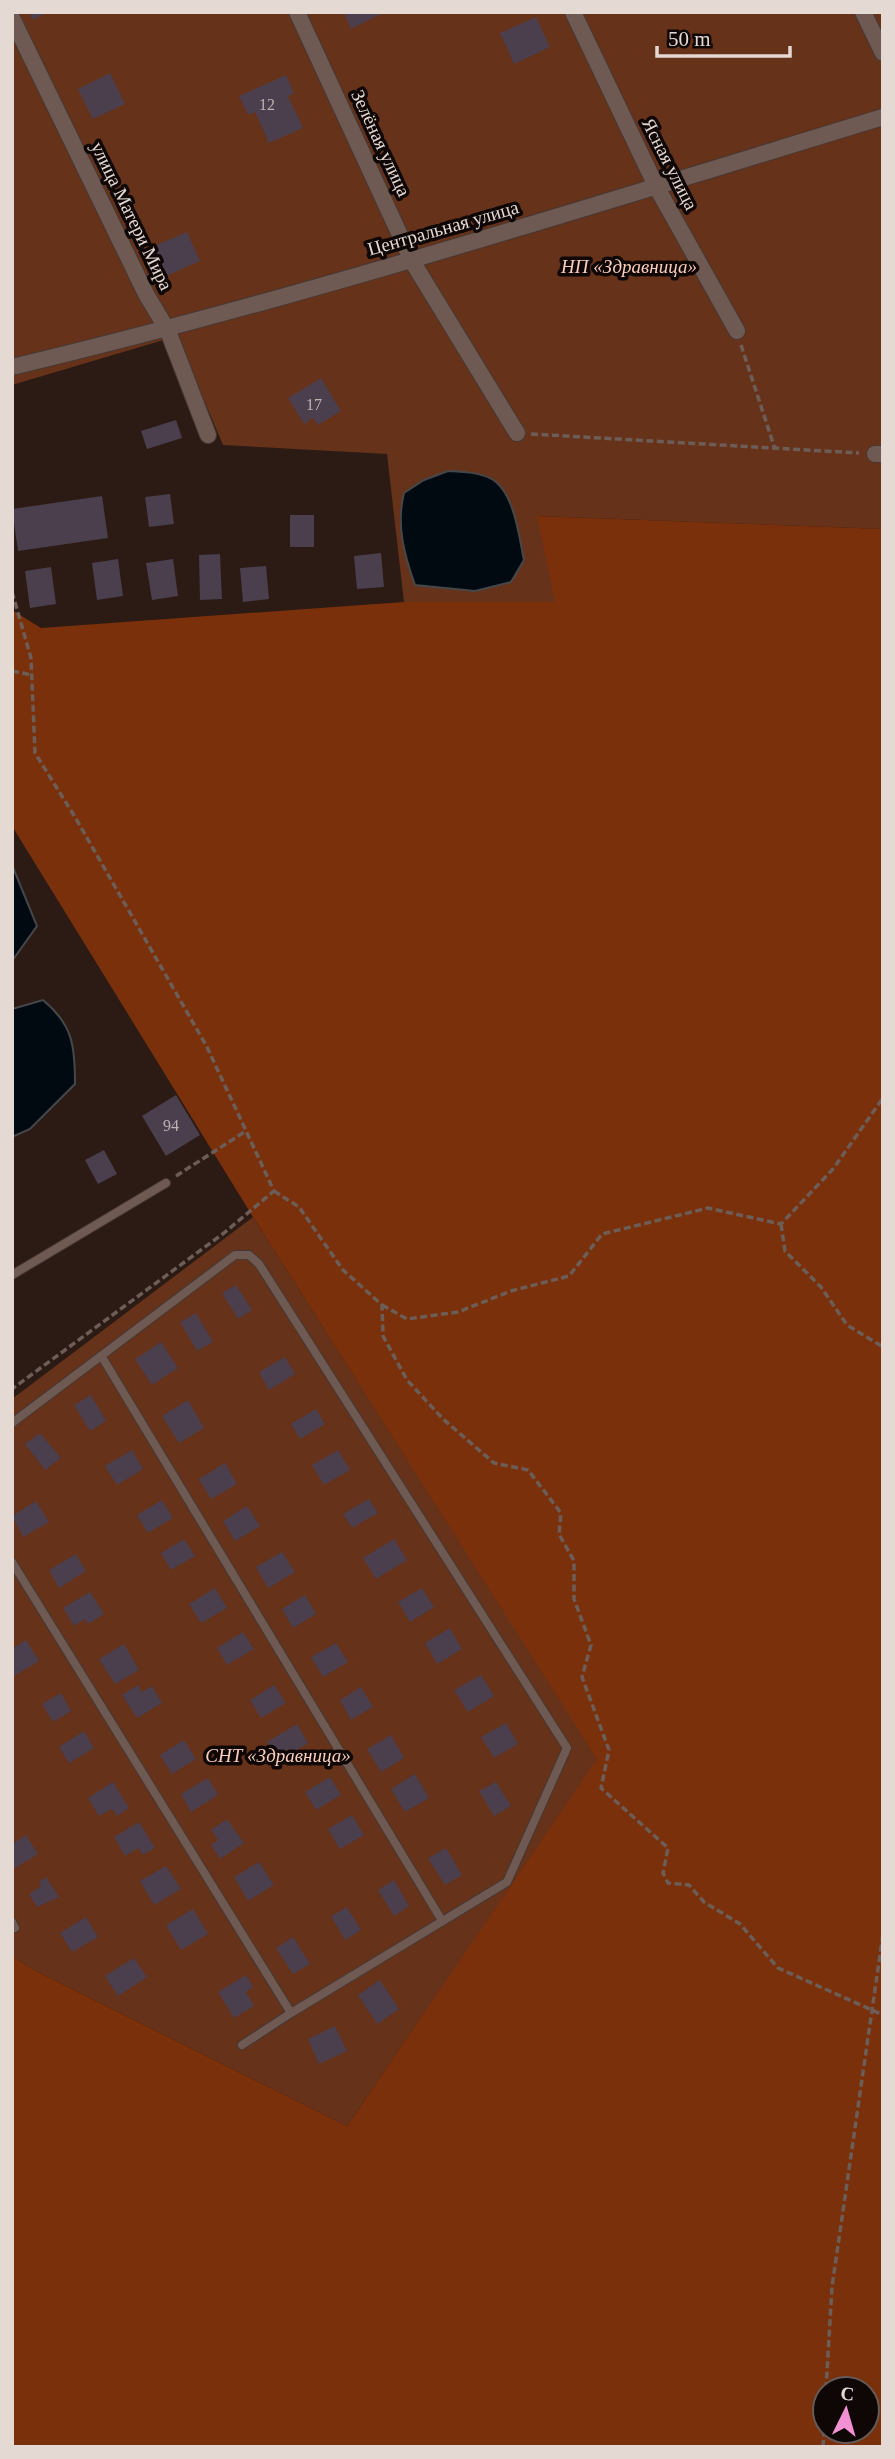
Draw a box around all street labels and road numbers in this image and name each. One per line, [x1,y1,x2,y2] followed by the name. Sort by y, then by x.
[347,87,415,200] street label: Зелёная улица
[638,115,702,214] street label: Ясная улица
[87,138,177,294] street label: улица Матери Мира
[365,196,521,260] street label: Центральная улица

